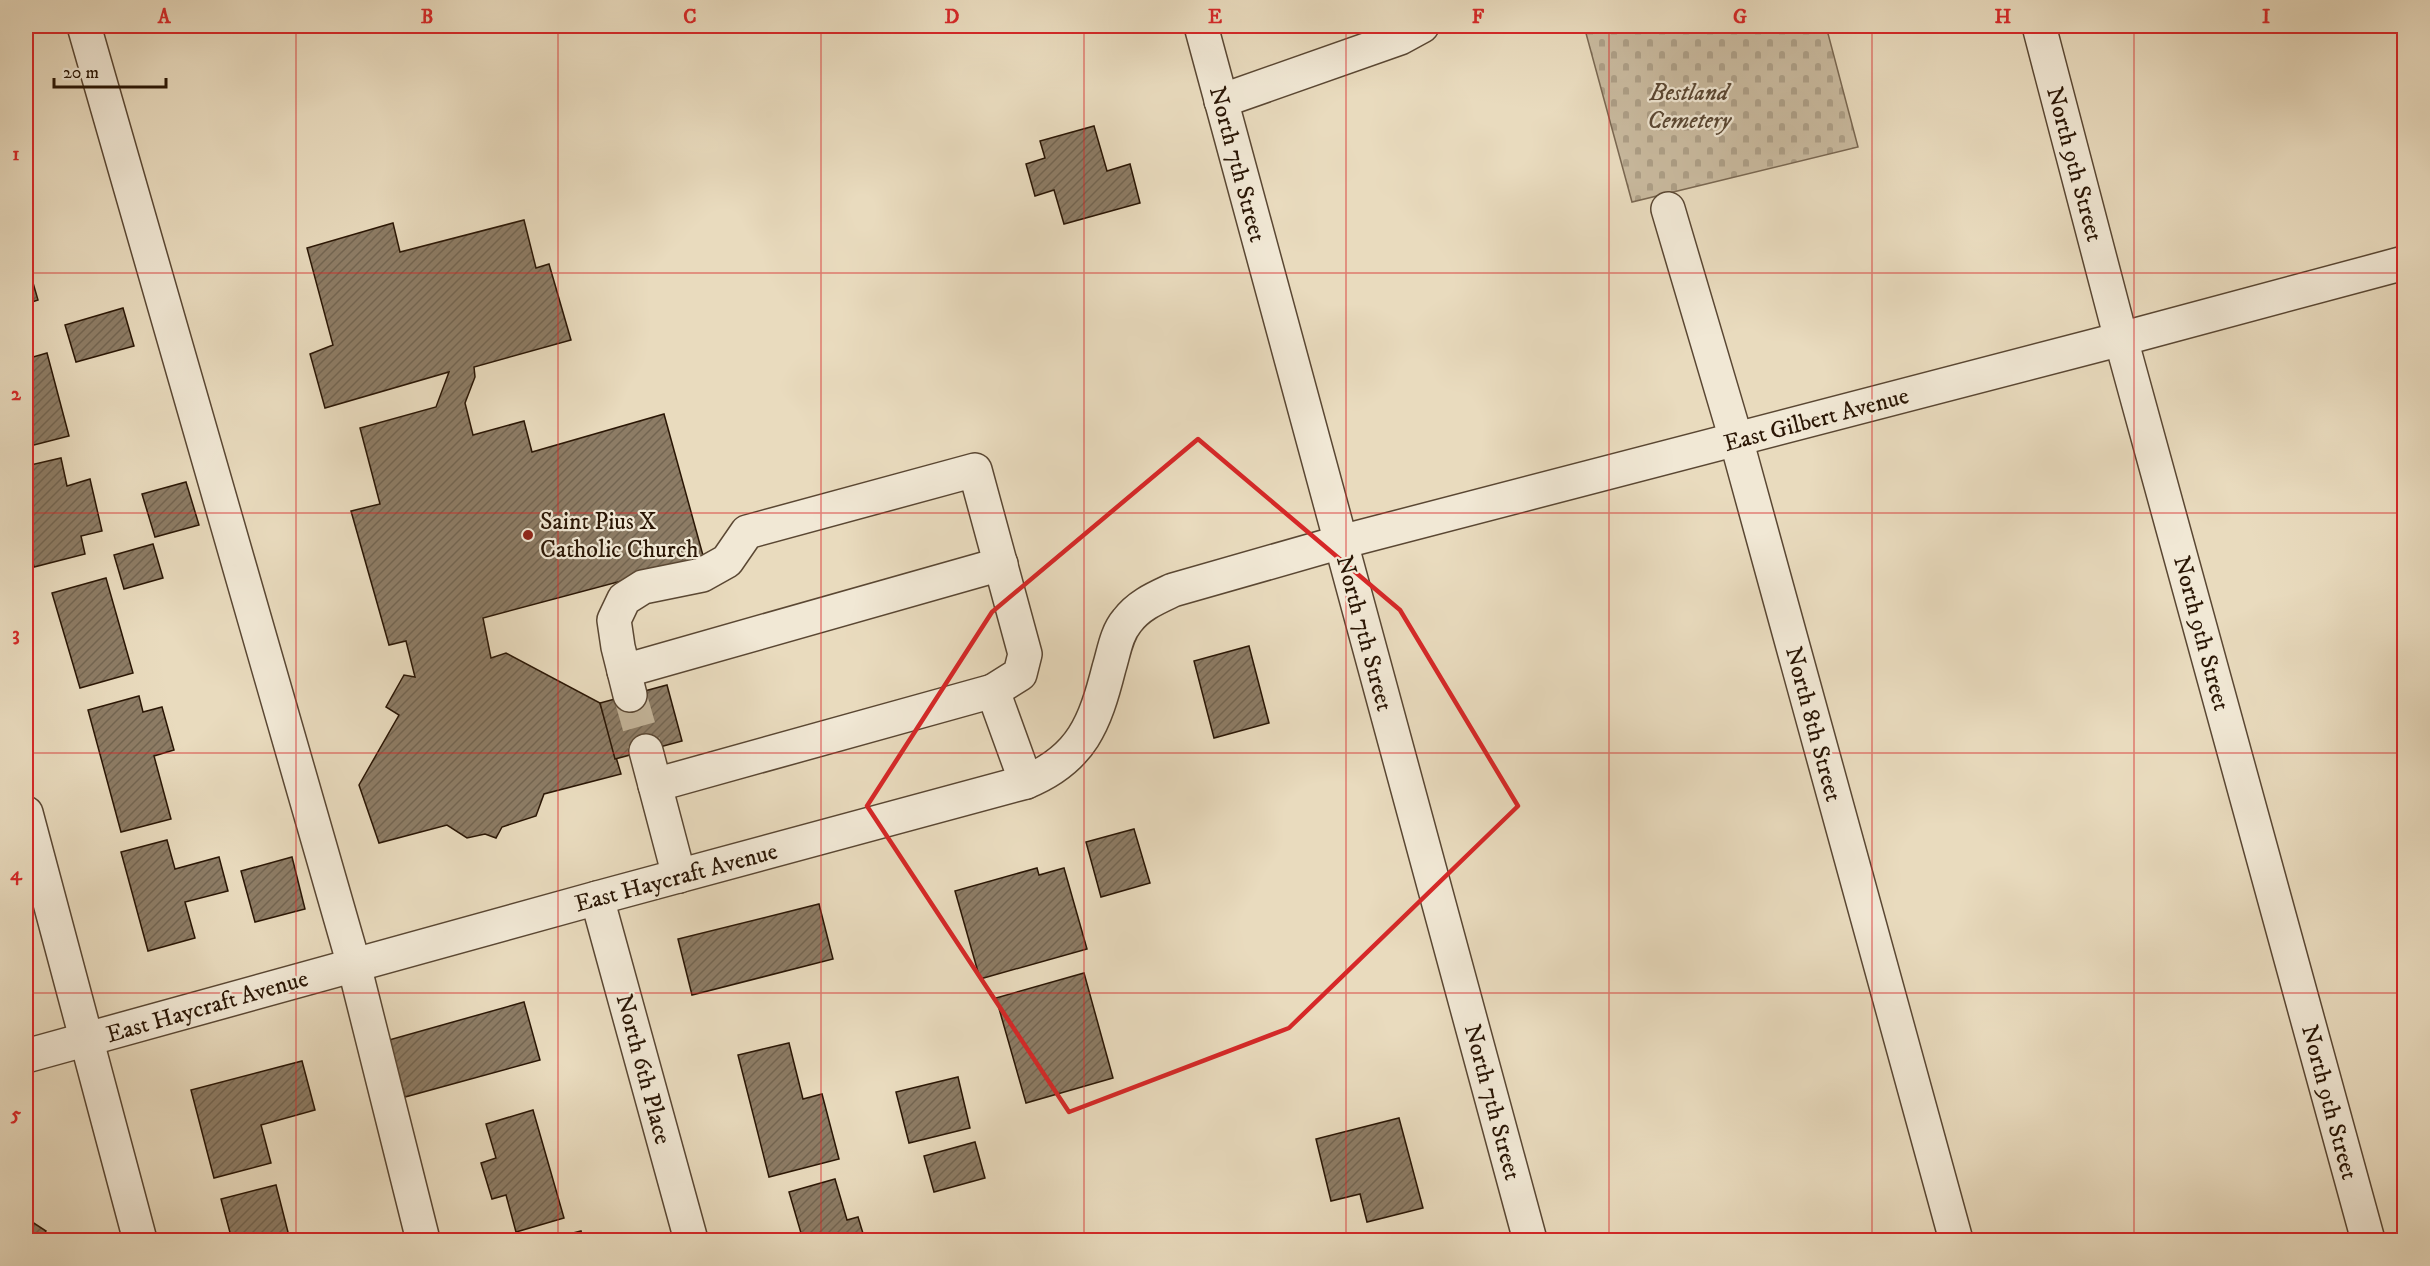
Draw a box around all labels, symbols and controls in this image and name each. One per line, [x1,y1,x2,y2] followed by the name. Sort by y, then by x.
[157,5,172,30] text: A
[421,5,433,30] text: B
[683,5,697,30] text: C
[945,5,960,30] text: D
[1208,5,1222,30] text: E
[1472,5,1485,30] text: F
[1733,5,1747,30] text: G
[1995,5,2012,30] text: H
[2262,5,2270,30] text: I
[54,51,166,89] scale bar
[63,62,99,84] text: 20 m
[1647,78,1732,136] park label: Bestland Cemetery
[1202,83,1272,246] street label: North 7th Street
[2039,83,2109,245] street label: North 9th Street
[12,142,20,167] text: 1
[1720,381,1912,459] street label: East Gilbert Avenue
[11,382,22,407] text: 2
[540,507,699,565] place label: Saint Pius X Catholic Church
[521,528,535,542] marker: Saint Pius X Catholic Church
[1329,552,1399,715] street label: North 7th Street
[2166,552,2236,714] street label: North 9th Street
[12,622,20,647] text: 3
[1778,643,1848,805] street label: North 8th Street
[572,836,781,919] street label: East Haycraft Avenue
[10,862,23,887] text: 4
[103,964,312,1050] street label: East Haycraft Avenue
[609,991,678,1148] street label: North 6th Place
[1457,1021,1527,1184] street label: North 7th Street
[2294,1021,2364,1183] street label: North 9th Street
[10,1102,21,1127] text: 5

